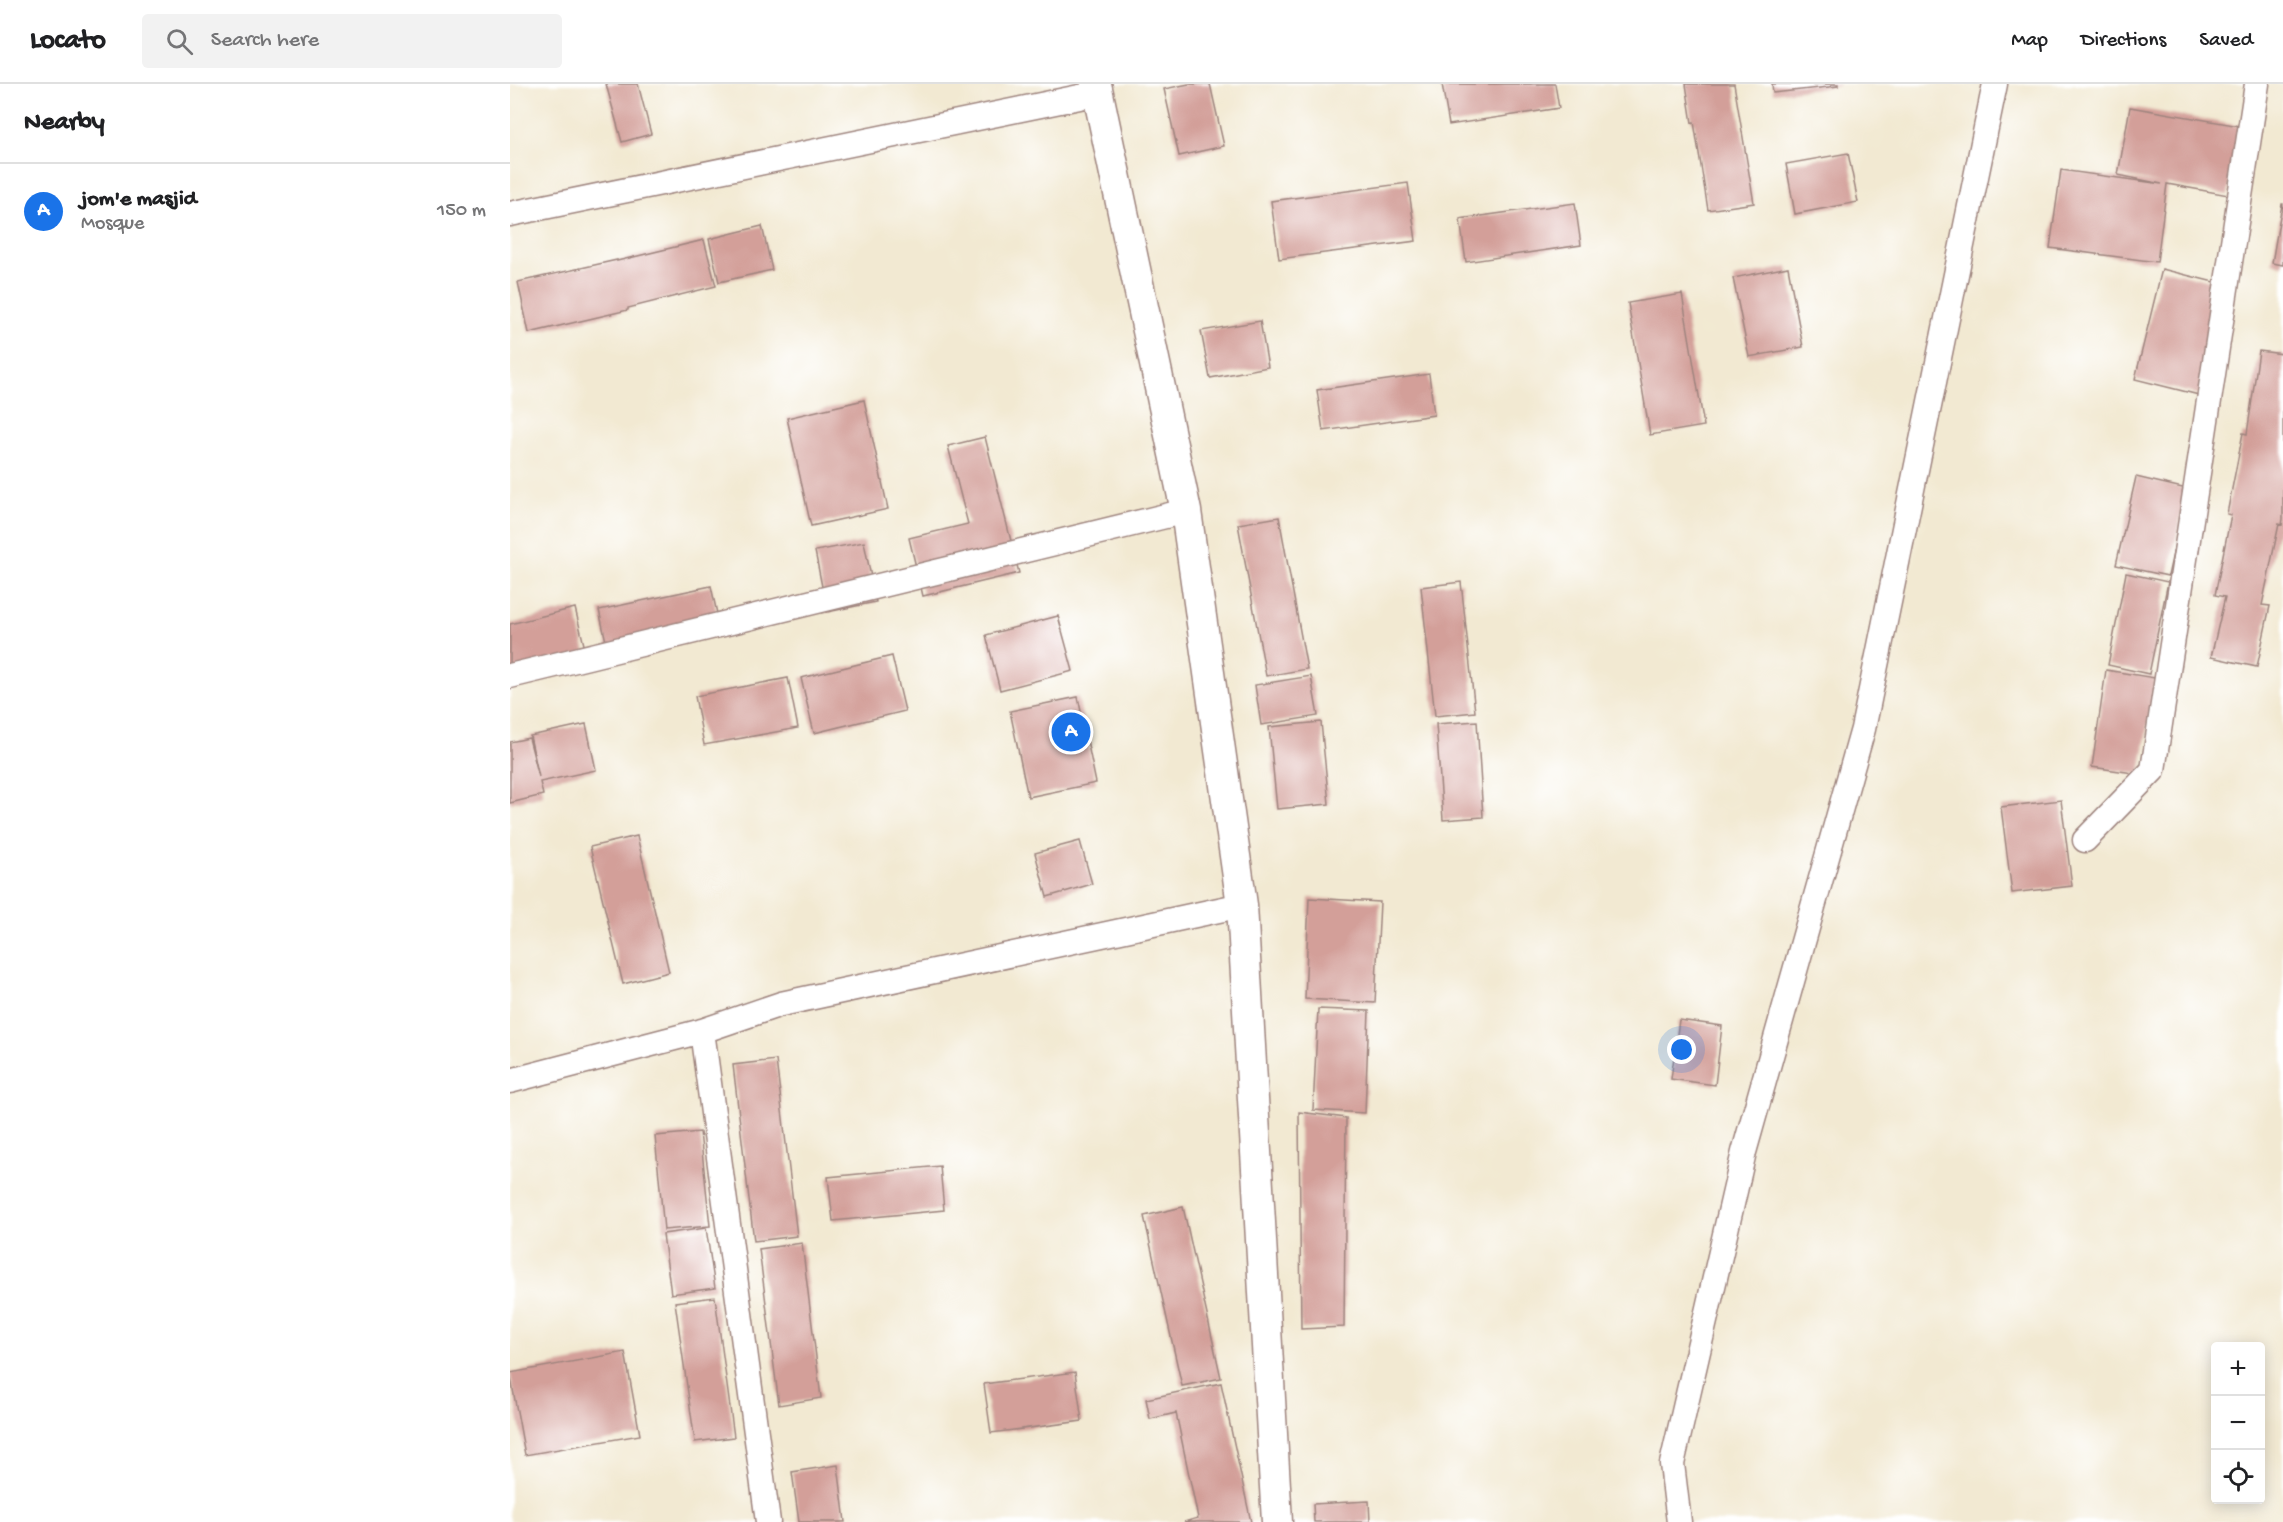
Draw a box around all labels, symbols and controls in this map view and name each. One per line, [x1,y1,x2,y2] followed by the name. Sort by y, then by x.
[142,14,562,68] search box
[30,25,106,58] text: Locato
[163,25,196,58] icon: search
[211,28,319,54] text: Search here
[2011,29,2048,54] text: Map
[2081,29,2166,54] text: Directions
[2199,29,2253,54] text: Saved
[24,108,105,139] text: Nearby
[81,187,197,213] text: jom'e masjid
[38,200,49,223] text: A
[437,200,486,223] text: 150 m
[81,213,144,236] text: Mosque
[1052,710,1090,754] pin: A
[1667,1035,1696,1064] your location
[2211,1342,2265,1504] map controls
[2211,1342,2265,1396] button: +
[2211,1396,2265,1450] button: −
[2211,1450,2265,1504] button: locate

